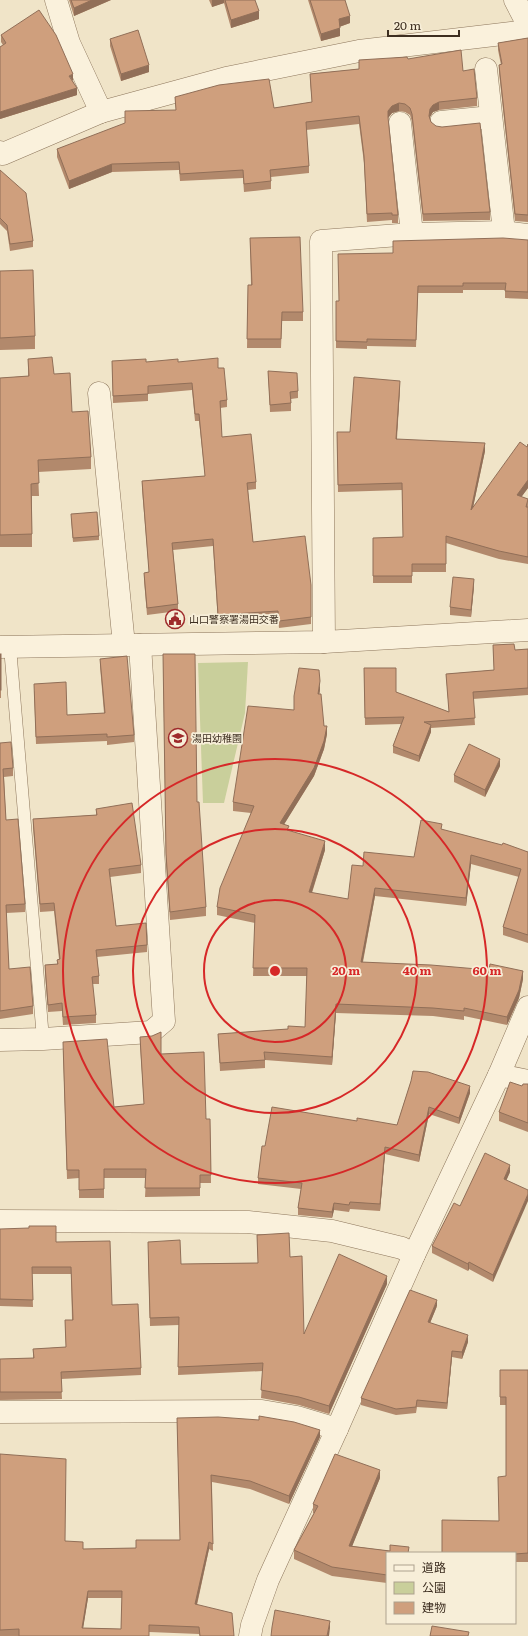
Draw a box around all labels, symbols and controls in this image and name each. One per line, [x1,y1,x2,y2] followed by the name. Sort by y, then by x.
[388,12,459,38] scale bar
[394,16,421,34] text: 20 m
[164,608,186,630] public building icon: 山口警察署湯田交番
[189,611,279,626] place label: 山口警察署湯田交番
[167,727,189,749] school or university icon: 湯田幼稚園
[192,730,242,745] place label: 湯田幼稚園
[332,961,360,979] text: 20 m
[403,961,432,979] text: 40 m
[473,961,501,979] text: 60 m
[268,964,282,978] centre of rings
[386,1552,516,1624] legend
[422,1558,446,1576] text: 道路
[422,1578,446,1596] text: 公園
[422,1598,446,1616] text: 建物

